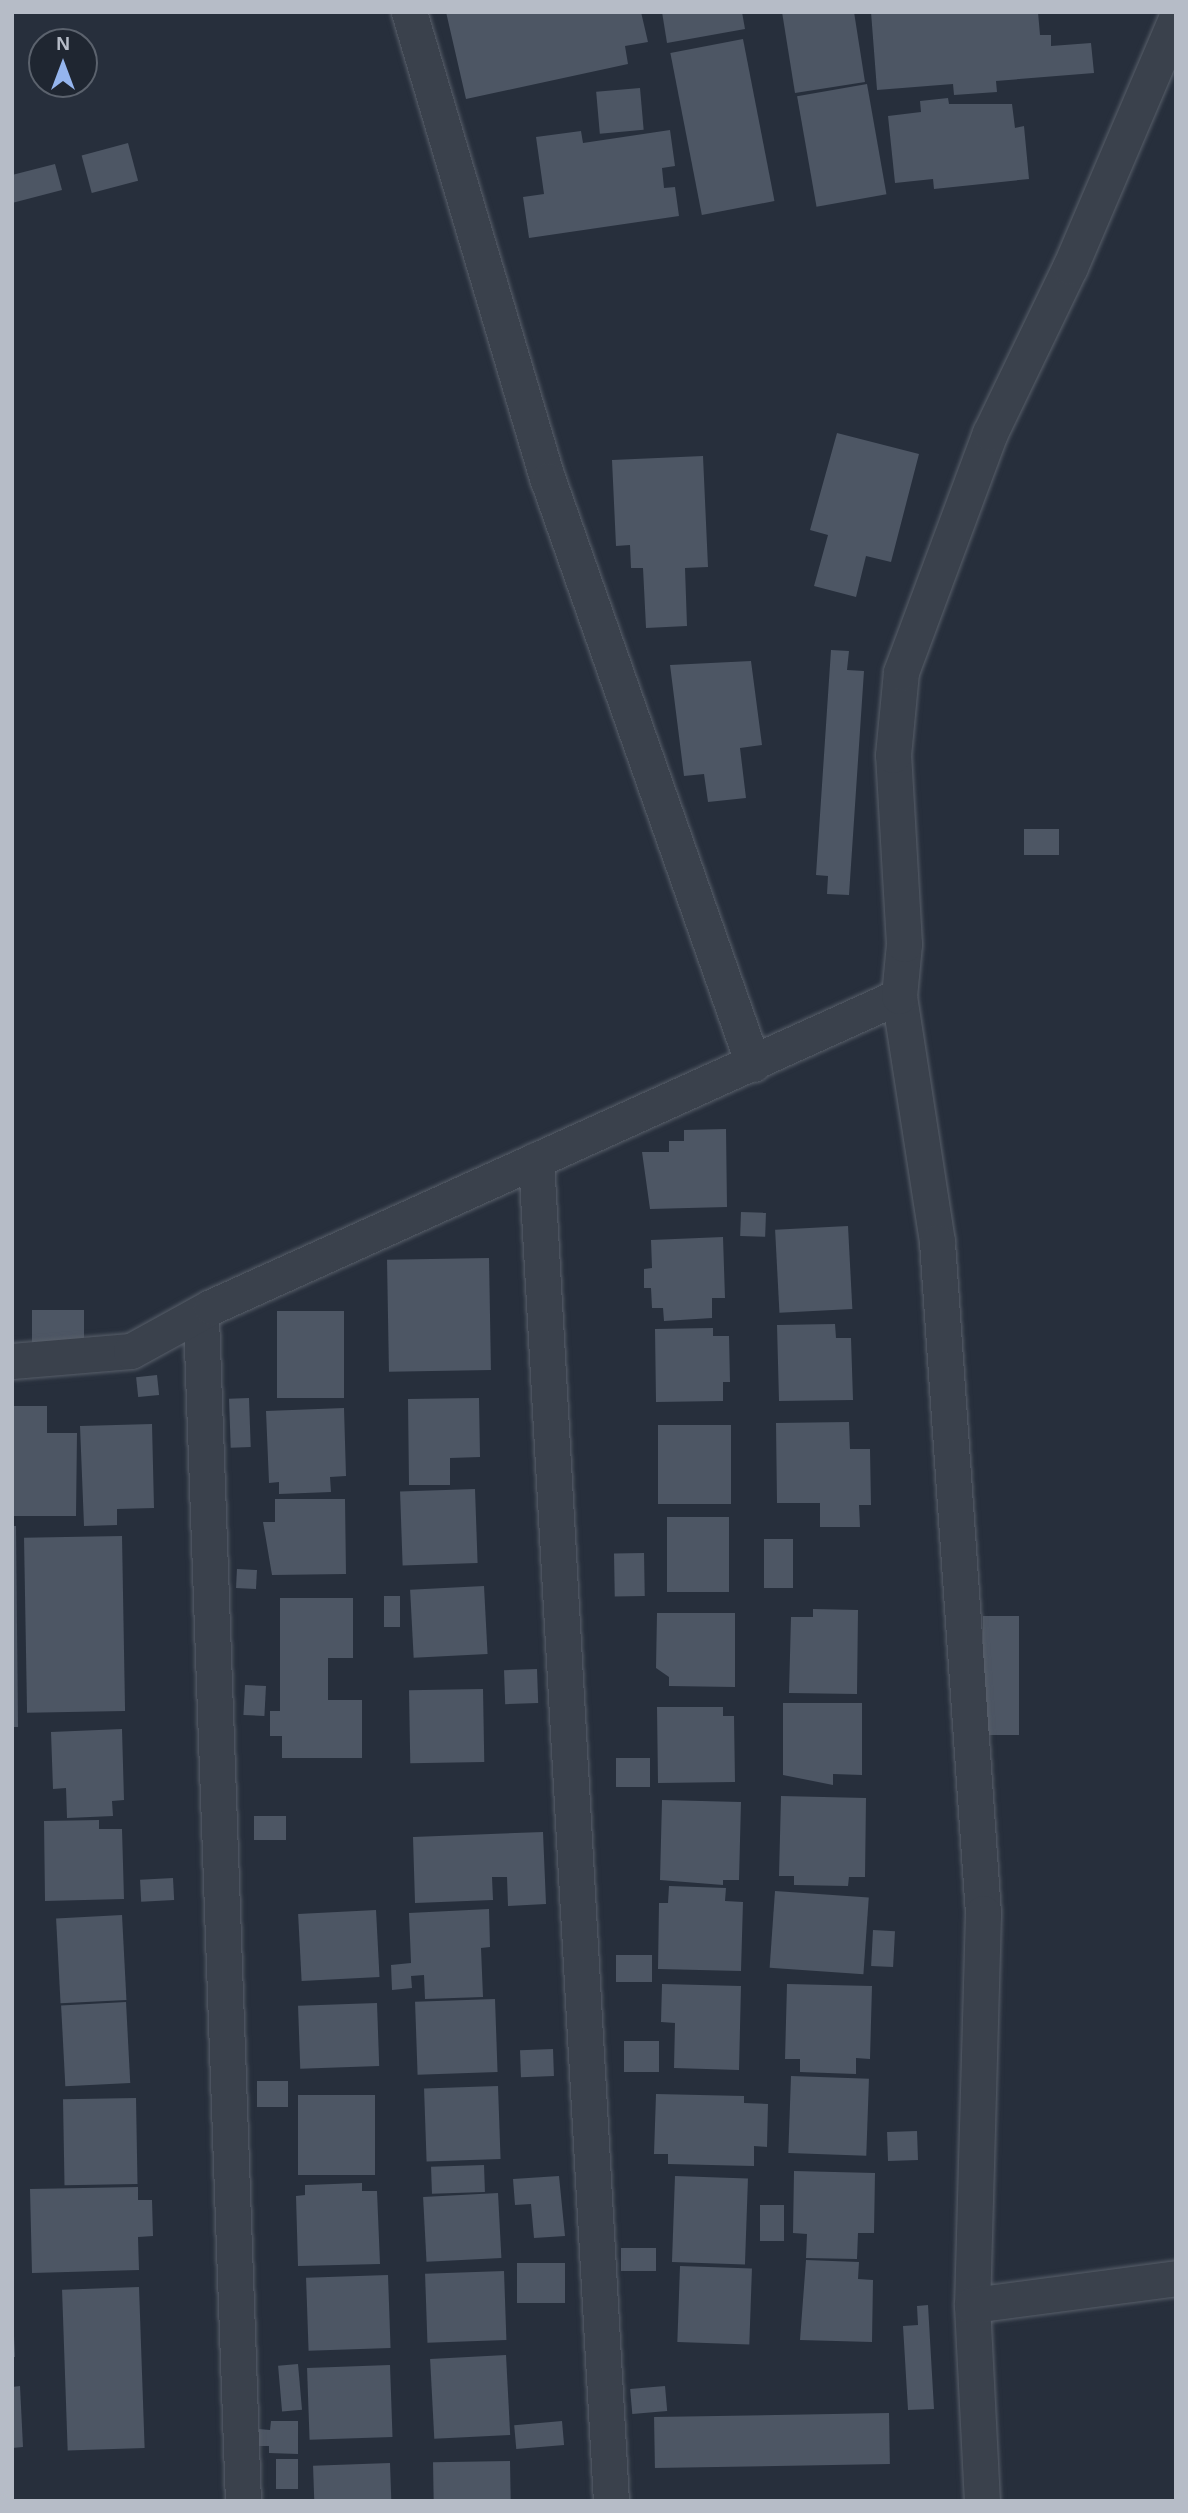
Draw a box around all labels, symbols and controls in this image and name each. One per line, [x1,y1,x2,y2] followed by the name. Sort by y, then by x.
[28,28,98,98] north arrow
[56,33,70,54] text: N

